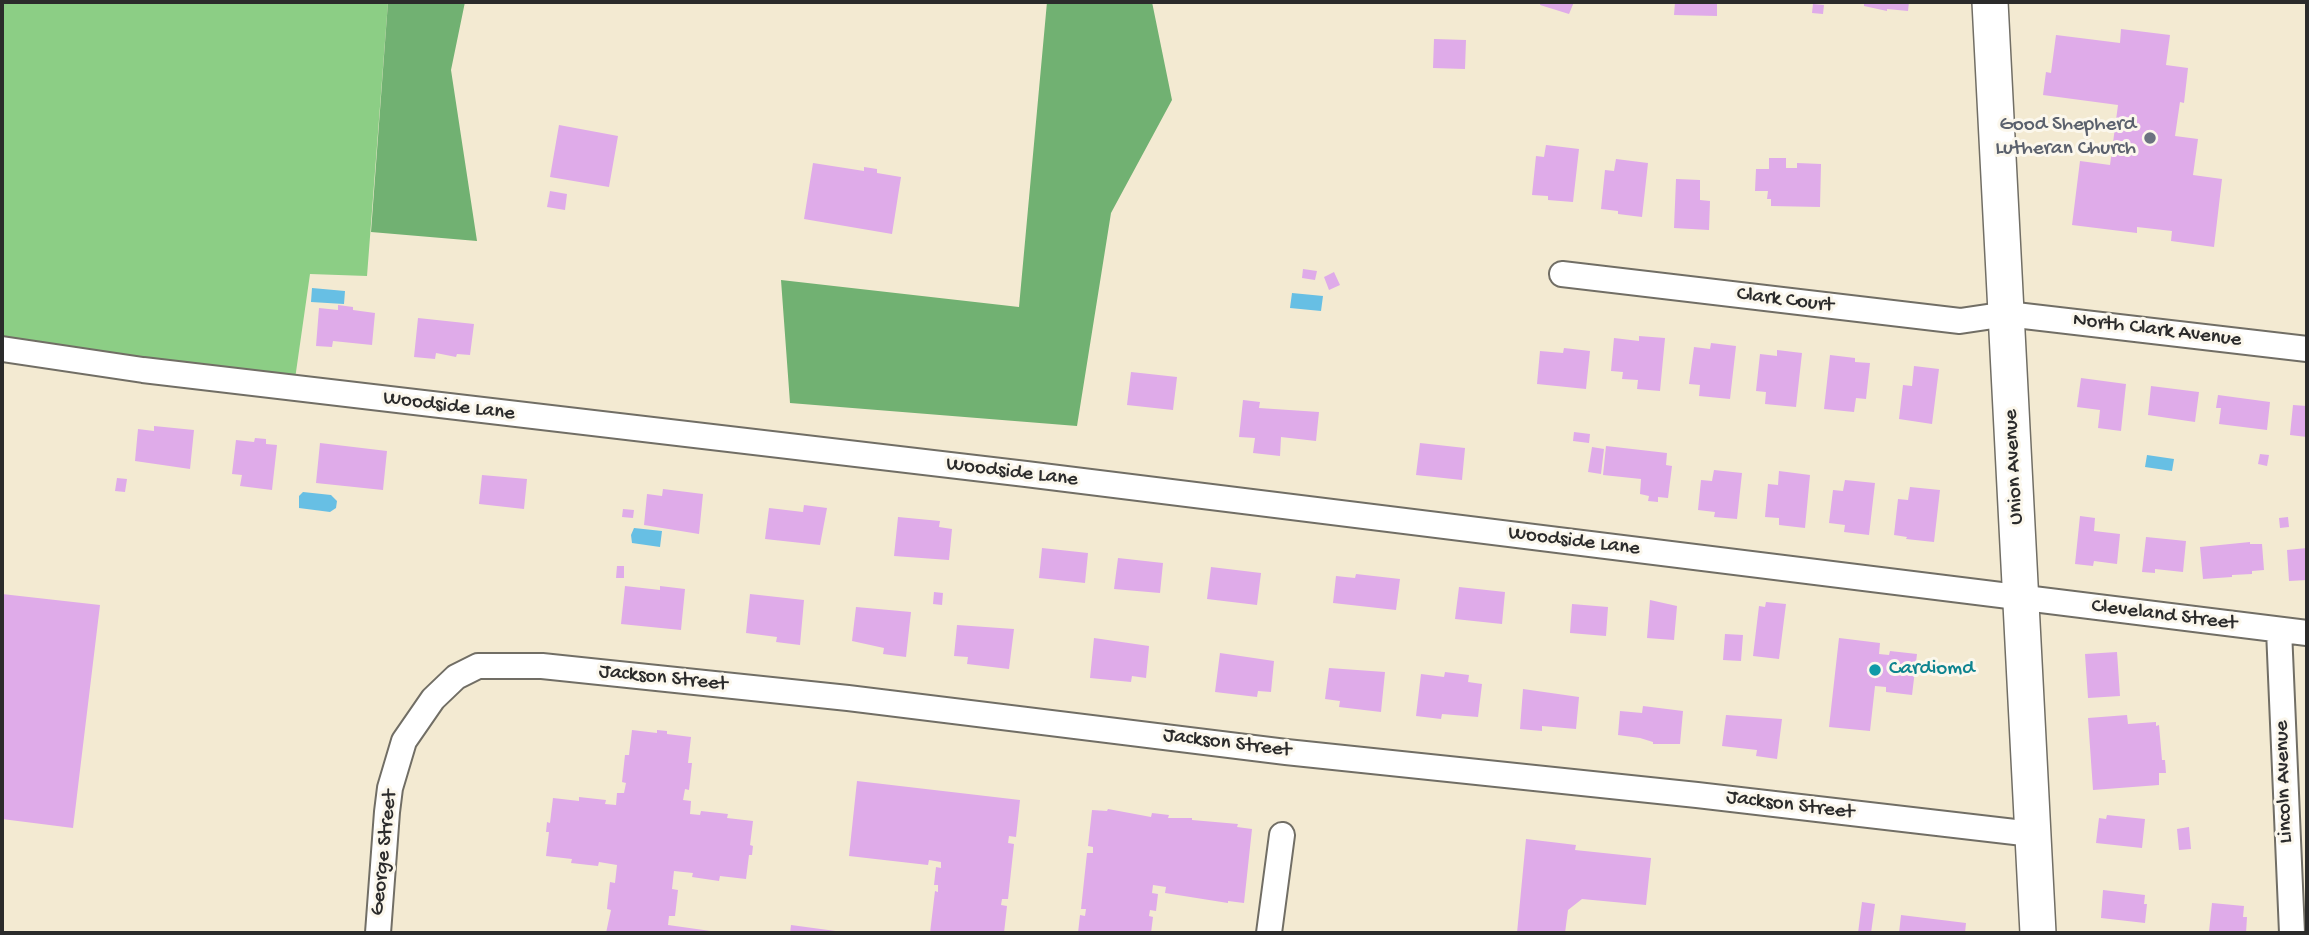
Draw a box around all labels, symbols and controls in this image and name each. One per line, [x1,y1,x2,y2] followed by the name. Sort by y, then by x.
[1995,113,2136,163] place label: Good Shepherd Lutheran Church
[2142,130,2158,146] marker: Good Shepherd Lutheran Church
[1735,283,1835,319] street label: Clark Court
[2071,308,2243,354] street label: North Clark Avenue
[382,386,516,428] street label: Woodside Lane
[1999,409,2031,525] street label: Union Avenue
[945,452,1079,494] street label: Woodside Lane
[1507,521,1641,563] street label: Woodside Lane
[2090,595,2238,637] street label: Cleveland Street
[1889,657,1974,683] place label: Cardiomd
[598,660,728,698] street label: Jackson Street
[1867,662,1883,678] marker: Cardiomd
[2270,720,2300,844] street label: Lincoln Avenue
[1162,724,1292,764] street label: Jackson Street
[1725,786,1855,826] street label: Jackson Street
[366,789,404,917] street label: George Street

